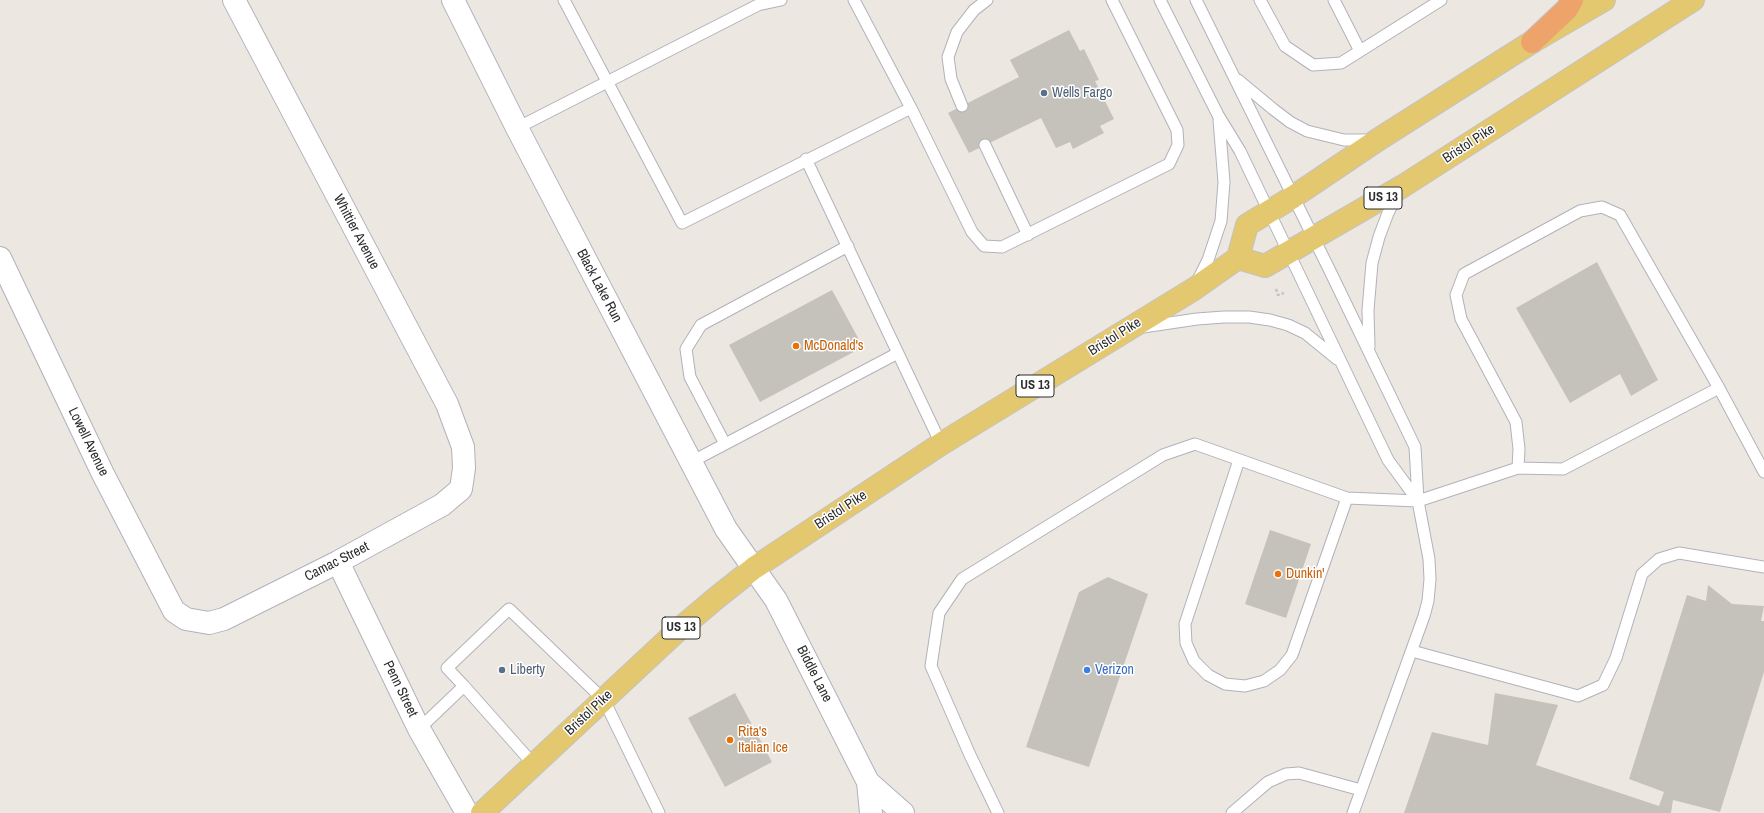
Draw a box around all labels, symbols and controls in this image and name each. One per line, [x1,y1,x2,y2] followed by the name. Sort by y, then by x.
[1052,85,1112,101] place label: Wells Fargo
[1039,88,1049,98] marker: Wells Fargo
[1440,121,1498,167] street label: Bristol Pike
[1364,187,1402,209] road number: US 13
[329,192,383,272] street label: Whittier Avenue
[573,247,625,325] street label: Black Lake Run
[1086,314,1144,360] street label: Bristol Pike
[804,338,864,354] place label: McDonald's
[791,341,801,351] marker: McDonald's
[1016,375,1054,397] road number: US 13
[64,405,112,479] street label: Lowell Avenue
[812,487,870,533] street label: Bristol Pike
[302,539,372,585] street label: Camac Street
[1286,566,1325,582] place label: Dunkin'
[1273,569,1283,579] marker: Dunkin'
[662,617,700,639] road number: US 13
[793,643,835,705] street label: Biddle Lane
[379,658,421,720] street label: Penn Street
[510,662,545,678] place label: Liberty
[1095,662,1134,678] place label: Verizon
[497,665,507,675] marker: Liberty
[1082,665,1092,675] marker: Verizon
[562,687,616,739] street label: Bristol Pike
[738,724,788,756] place label: Rita's Italian Ice
[725,735,735,745] marker: Rita's Italian Ice

